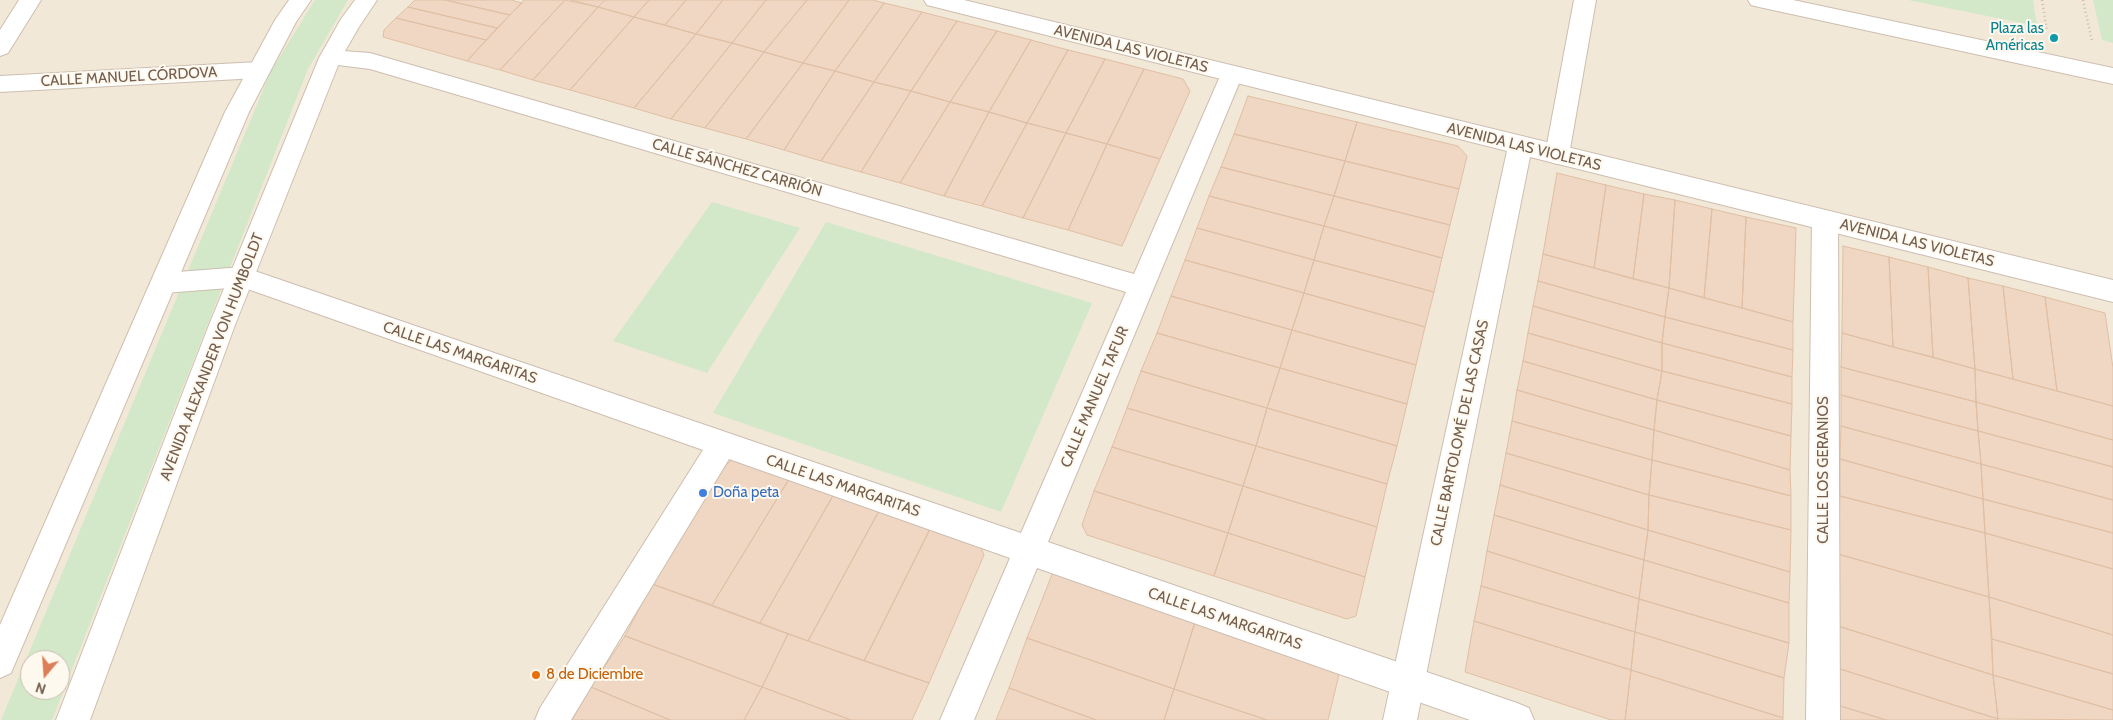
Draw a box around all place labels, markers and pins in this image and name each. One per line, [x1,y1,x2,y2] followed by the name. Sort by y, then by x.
[1986,20,2044,55] place label: Plaza las Américas
[2048,32,2060,44] marker: Plaza las Américas
[713,484,779,502] place label: Doña peta
[697,487,709,499] marker: Doña peta
[546,666,643,684] place label: 8 de Diciembre
[530,669,542,681] marker: 8 de Diciembre

